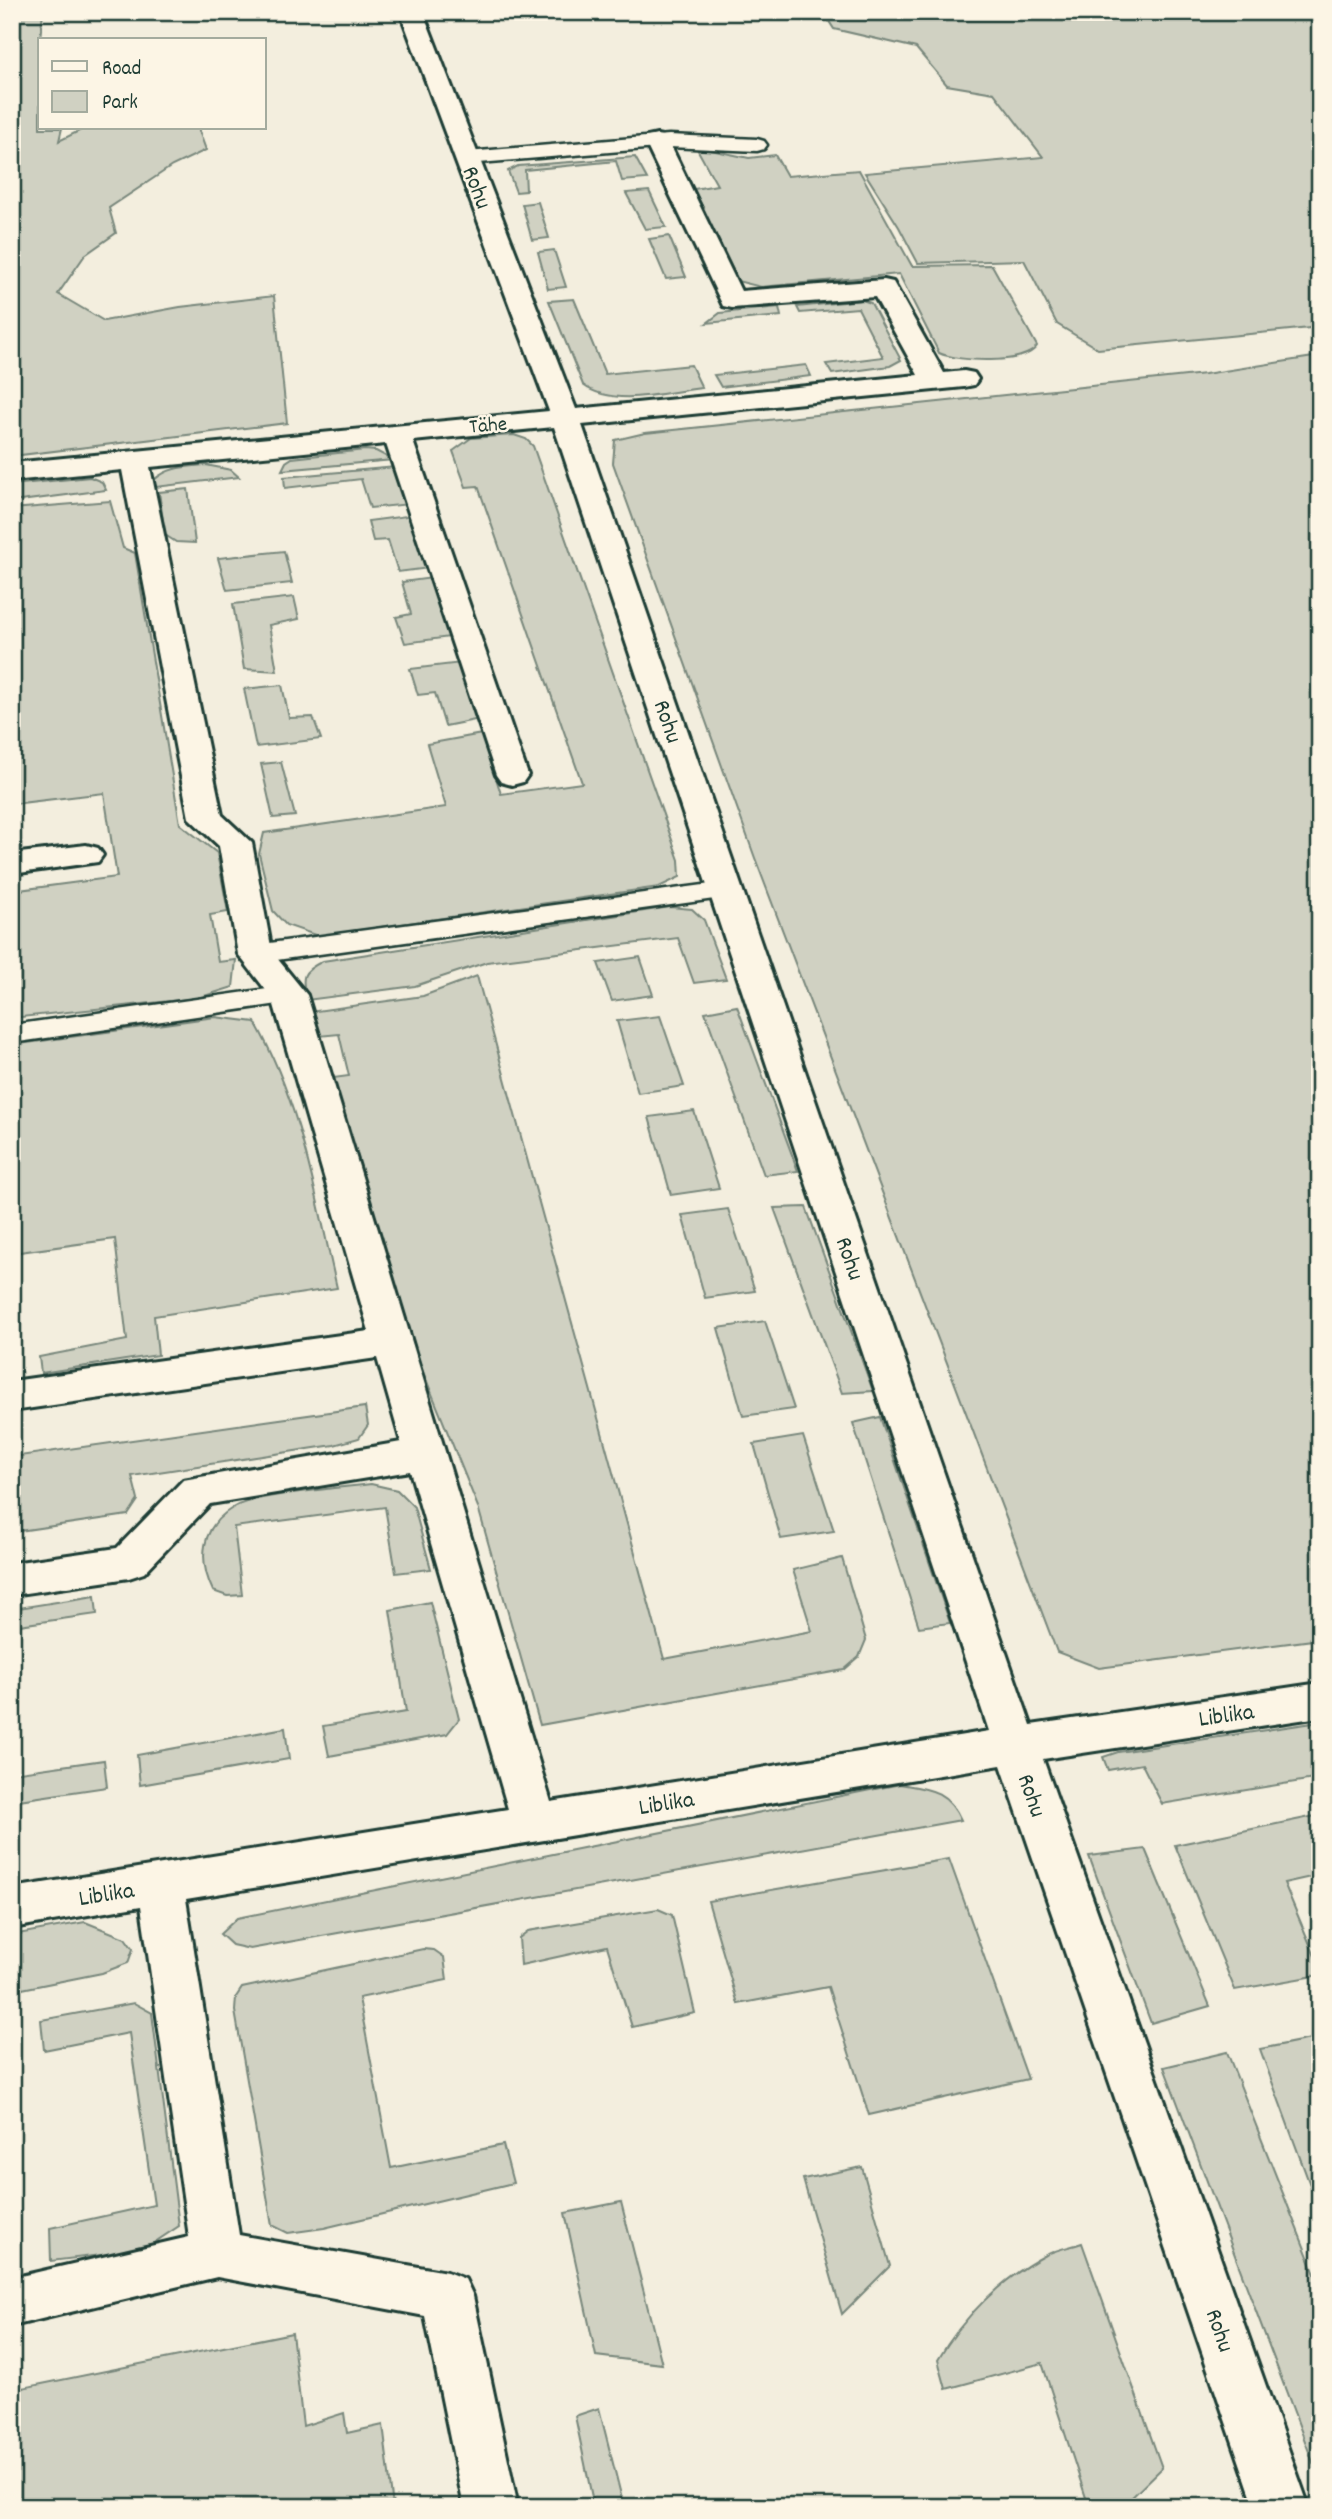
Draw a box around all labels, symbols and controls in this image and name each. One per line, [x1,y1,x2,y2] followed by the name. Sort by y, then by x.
[38,38,266,130] legend
[102,55,141,85] text: Road
[102,89,138,119] text: Park
[451,162,499,215] street label: Rohu
[468,410,508,444] street label: Tähe
[643,696,689,748] street label: Rohu
[825,1233,871,1285] street label: Rohu
[1196,1696,1257,1738] street label: Liblika
[1007,1770,1053,1822] street label: Rohu
[636,1784,697,1826] street label: Liblika
[76,1875,137,1917] street label: Liblika
[1195,2305,1241,2357] street label: Rohu

